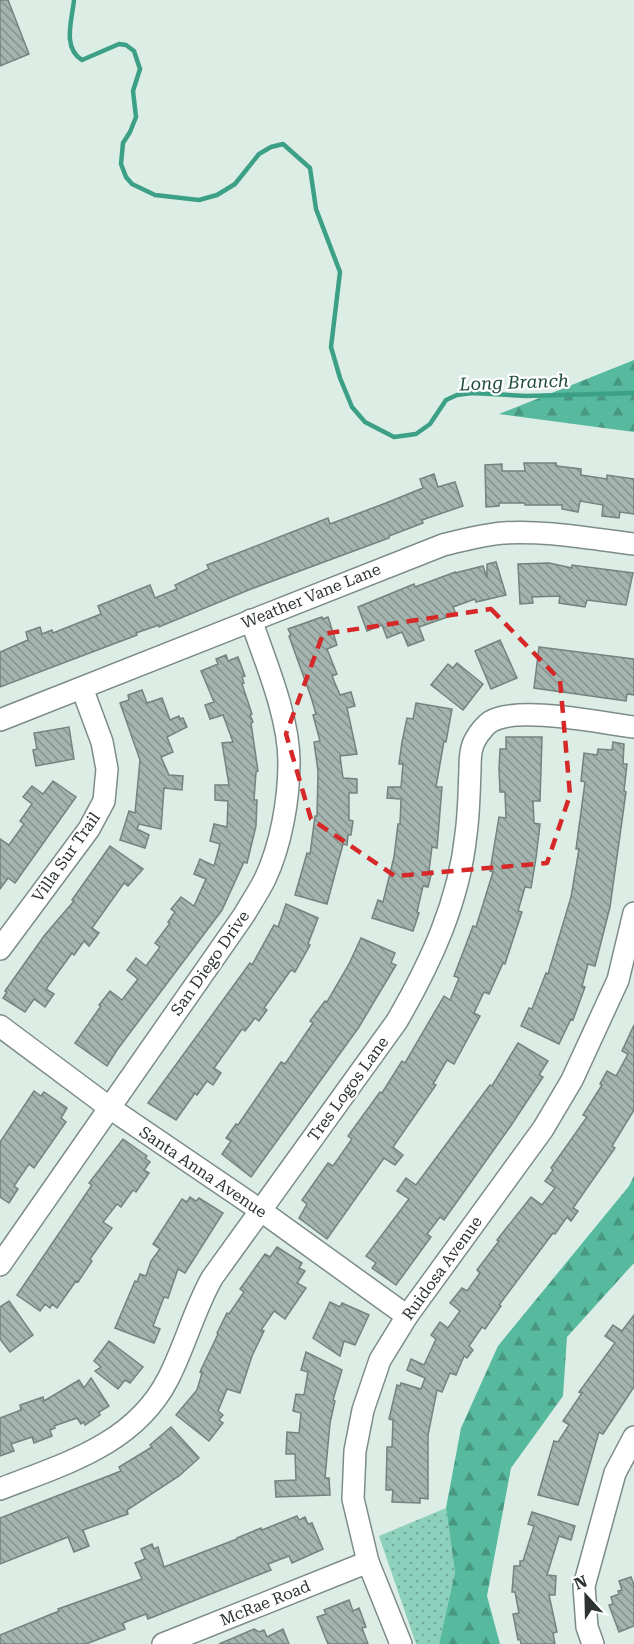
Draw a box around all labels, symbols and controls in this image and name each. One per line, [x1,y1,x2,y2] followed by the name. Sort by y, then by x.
[458,370,569,394] water label: Long Branch
[239,559,384,633] street label: Weather Vane Lane
[28,808,104,906] street label: Villa Sur Trail
[167,907,253,1019] street label: San Diego Drive
[304,1033,393,1145] street label: Tres Logos Lane
[136,1122,270,1222] street label: Santa Anna Avenue
[398,1212,486,1324] street label: Ruidosa Avenue
[556,1566,616,1626] north arrow
[571,1571,590,1594] text: N
[217,1576,313,1630] street label: McRae Road

